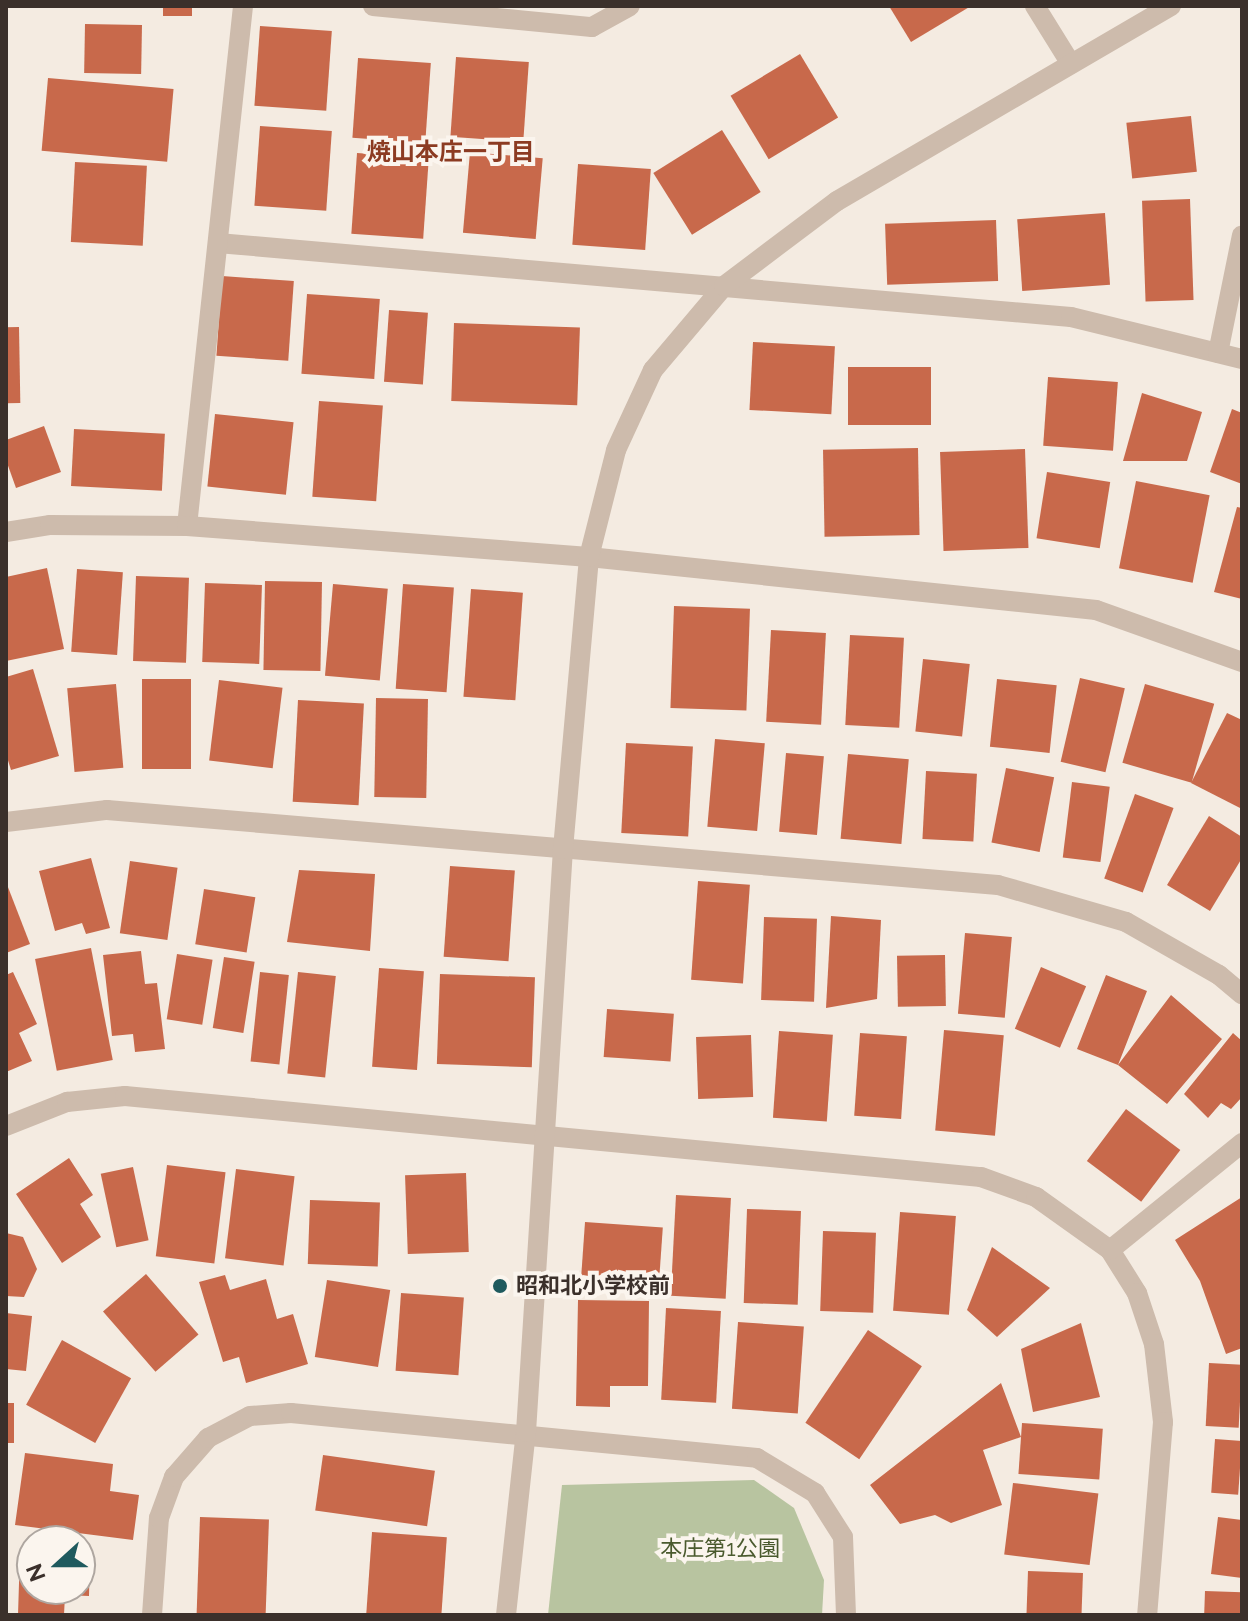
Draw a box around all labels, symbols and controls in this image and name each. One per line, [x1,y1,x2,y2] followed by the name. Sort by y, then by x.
[367,138,535,166] district label: 焼山本庄一丁目
[516,1273,670,1299] place label: 昭和北小学校前
[491,1277,509,1295] marker: 昭和北小学校前
[16,1525,96,1605] north arrow
[660,1536,780,1562] park label: 本庄第1公園
[20,1560,51,1585] text: N

